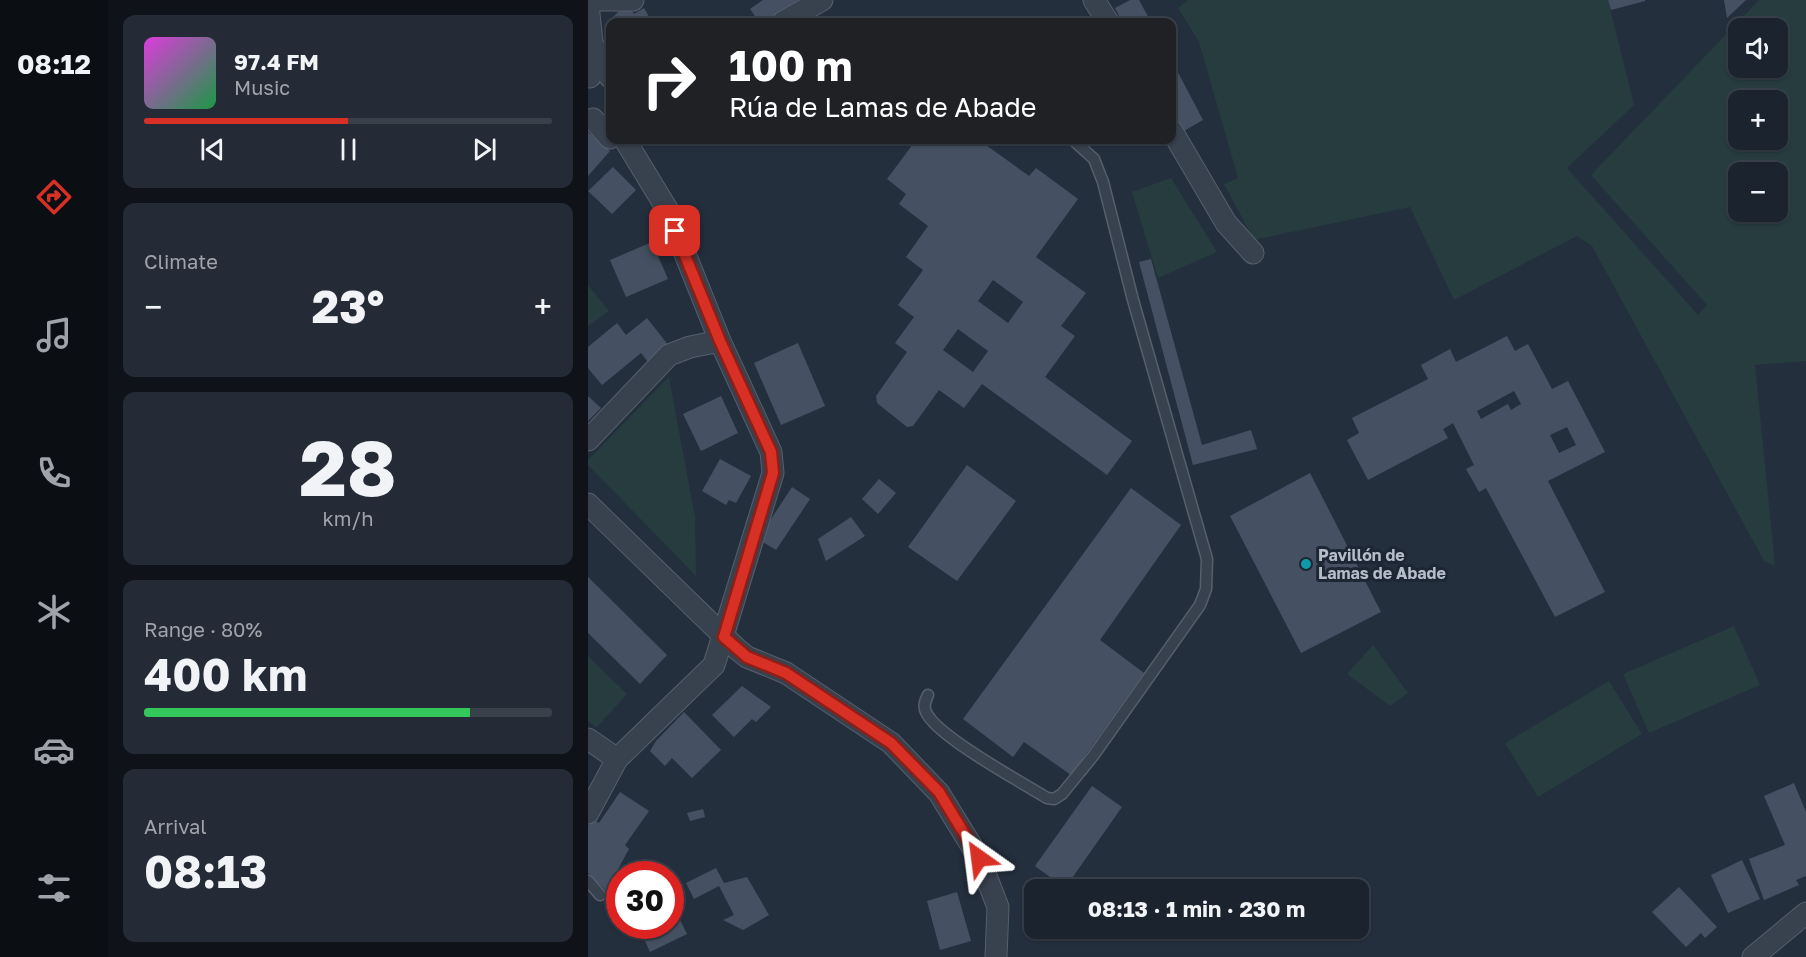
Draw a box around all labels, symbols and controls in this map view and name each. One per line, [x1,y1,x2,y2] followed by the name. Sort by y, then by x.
[1728,18,1788,222] map controls
[1728,18,1788,78] button: sound
[729,40,852,90] text: 100 m
[630,42,708,120] icon: right
[17,48,91,80] text: 08:12
[234,48,319,75] text: 97.4 FM
[234,75,290,99] text: Music
[1728,90,1788,150] button: +
[729,91,1037,123] text: Rúa de Lamas de Abade
[196,133,229,166] icon: previous
[332,133,365,166] icon: pause
[468,133,501,166] icon: next
[1728,162,1788,222] button: −
[33,176,75,218] icon: directions
[649,205,700,256] pin
[658,214,691,247] icon: arrive
[144,249,218,273] text: Climate
[312,279,384,333] text: 23°
[144,287,162,326] text: −
[534,287,552,326] text: +
[33,314,75,356] icon: music
[299,420,397,513] text: 28
[33,452,75,494] icon: phone
[323,506,373,530] text: km/h
[1318,545,1446,583] place label: Pavillón de Lamas de Abade
[1299,557,1313,571] marker: Pavillón de Lamas de Abade
[33,591,75,633] icon: climate
[144,617,262,641] text: Range · 80%
[144,647,307,701] text: 400 km
[33,729,75,771] icon: car
[144,814,207,838] text: Arrival
[947,826,1011,890] position arrow
[144,844,267,898] text: 08:13
[606,861,684,939] speed limit sign: 30
[33,867,75,909] icon: filters
[1088,895,1305,922] text: 08:13 · 1 min · 230 m

